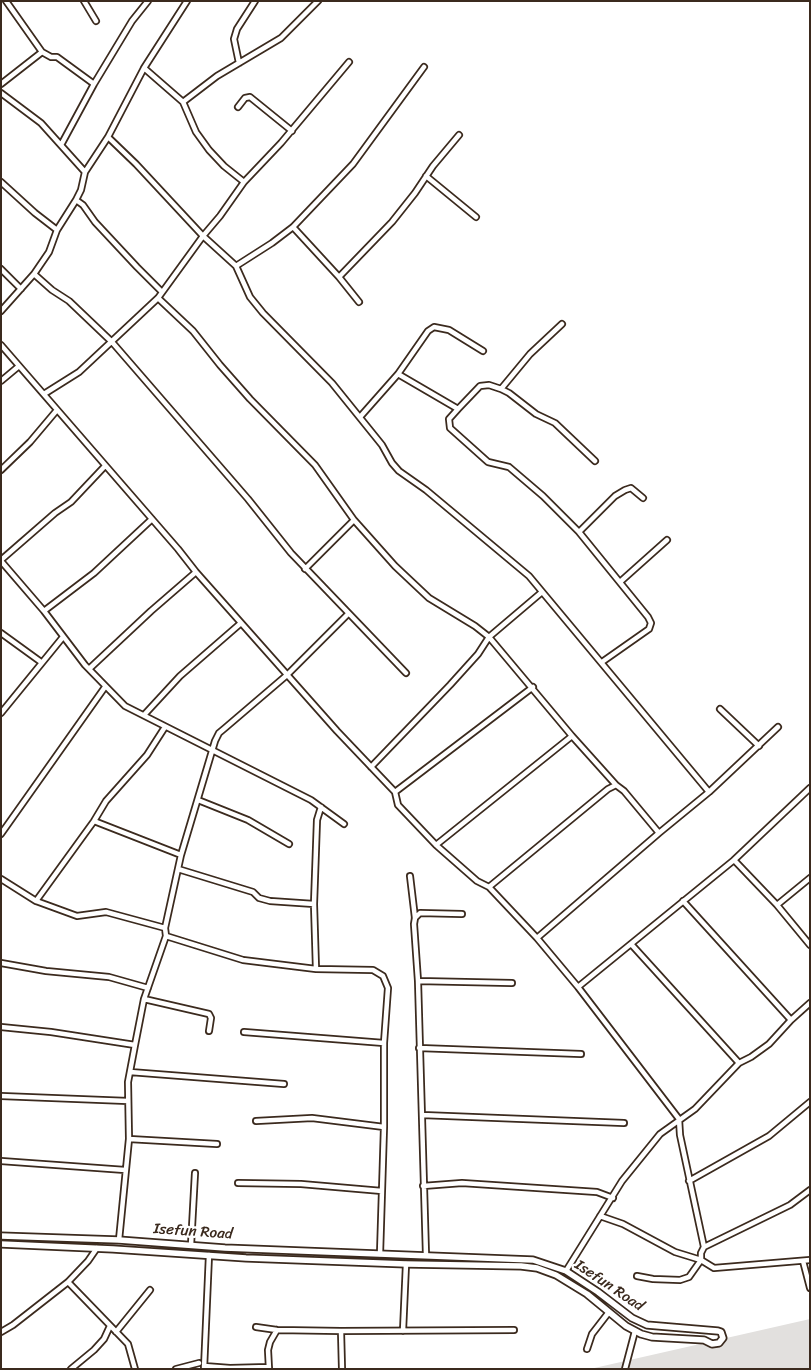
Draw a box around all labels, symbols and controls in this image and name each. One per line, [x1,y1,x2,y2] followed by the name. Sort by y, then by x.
[153,1220,233,1244] street label: Isefun Road
[571,1256,647,1316] street label: Isefun Road

